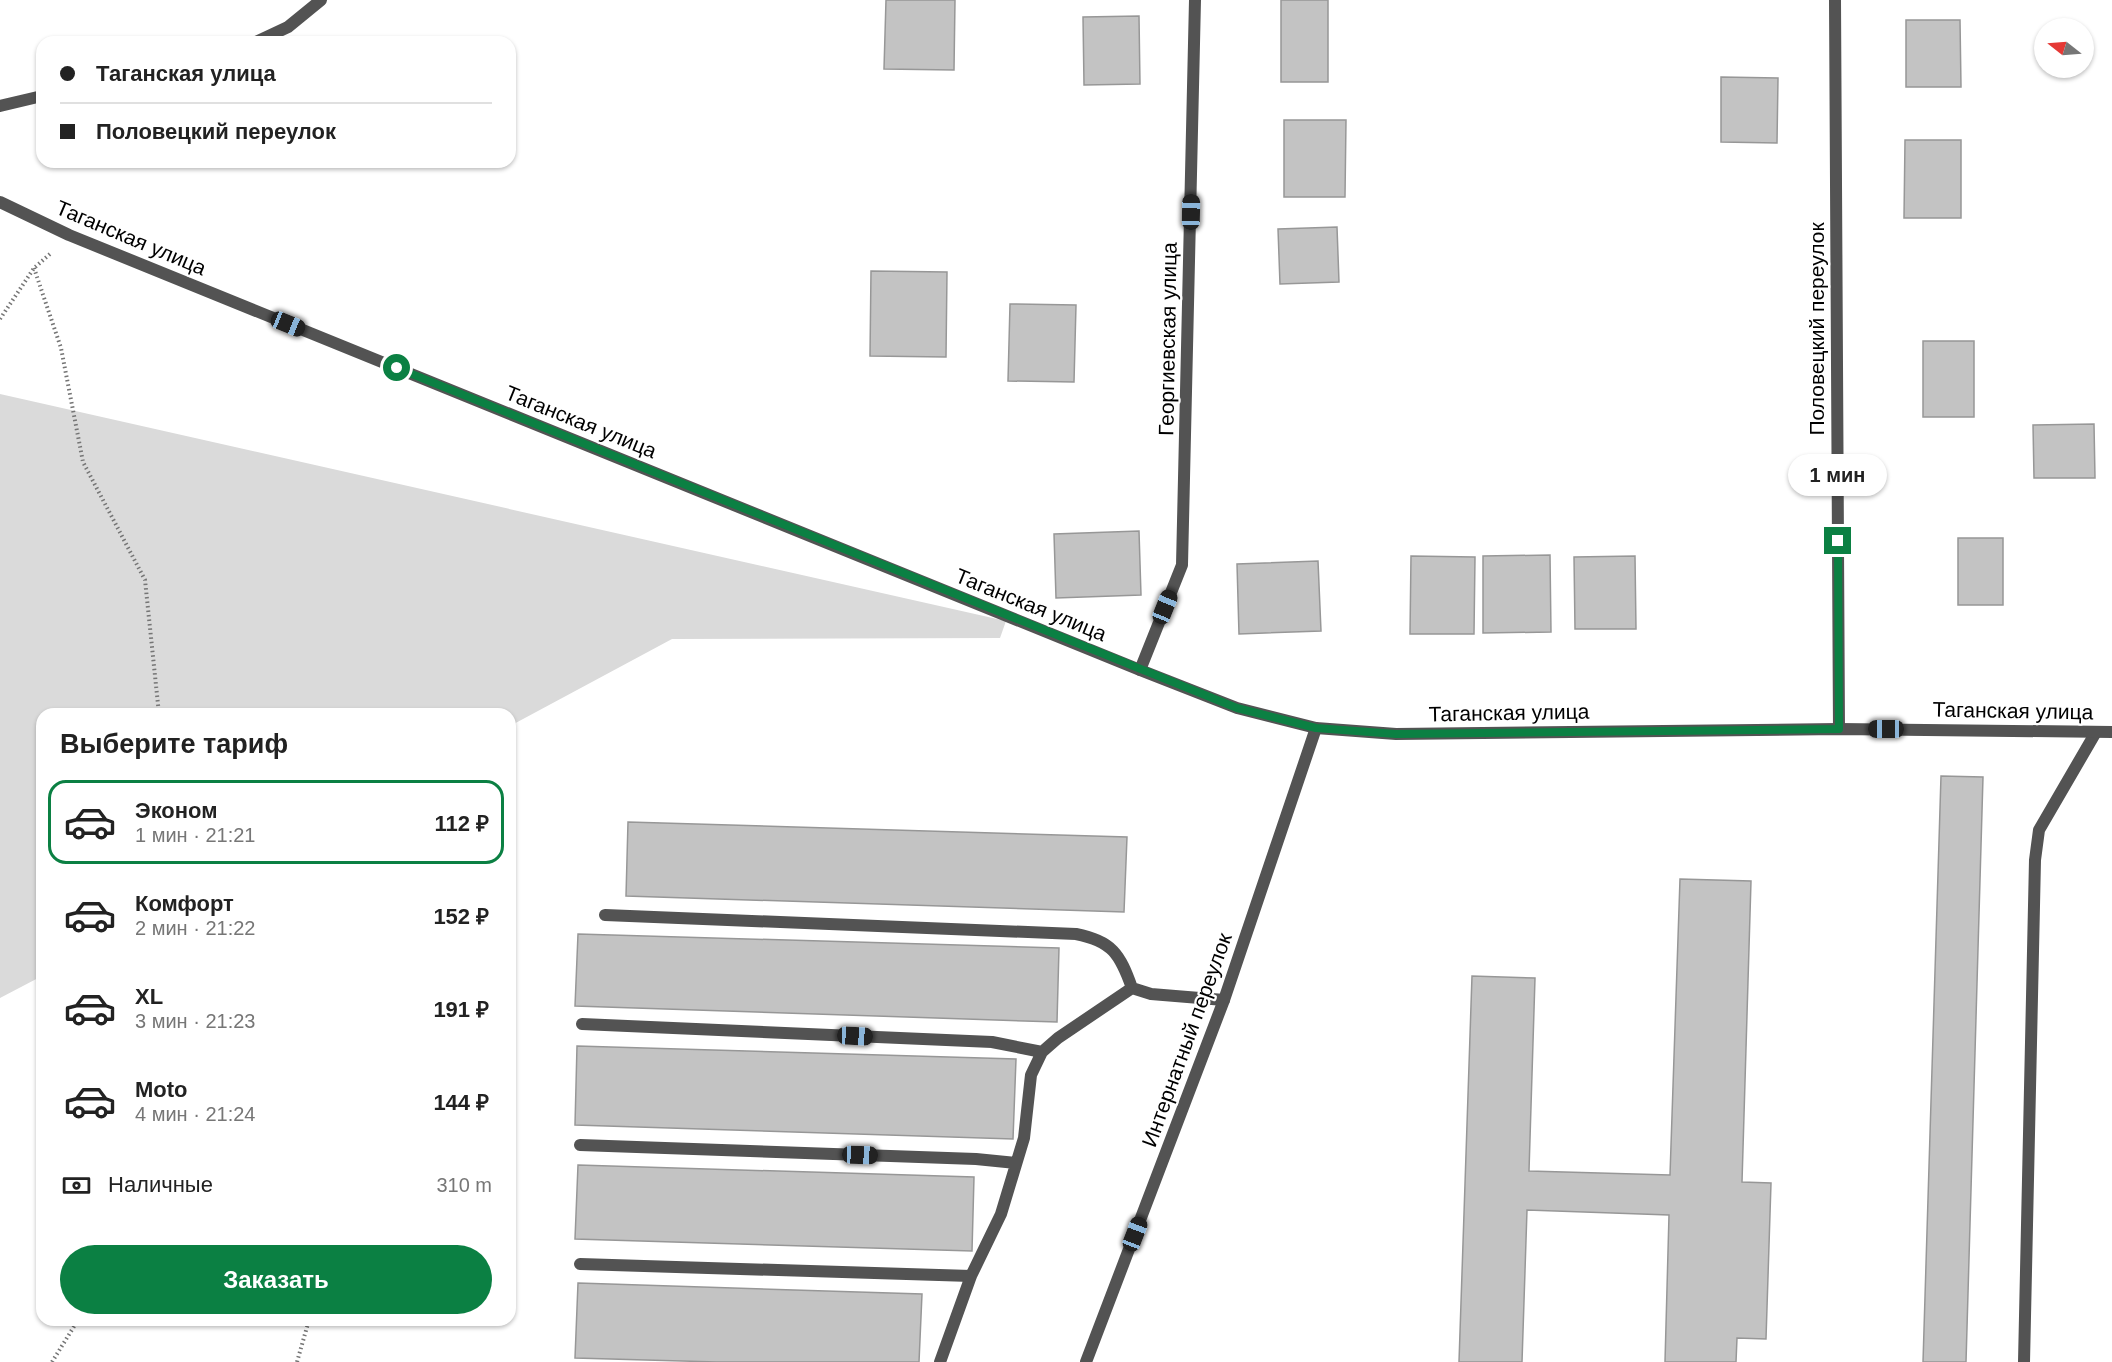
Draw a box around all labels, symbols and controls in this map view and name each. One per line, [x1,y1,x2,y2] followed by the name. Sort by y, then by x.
[2034,18,2094,78] north arrow
[2034,18,2094,78] map controls
[96,61,276,86] text: Таганская улица
[96,119,336,144] text: Половецкий переулок
[1182,194,1200,230] car
[53,196,210,280] street label: Таганская улица
[1805,222,1828,436] street label: Половецкий переулок
[1154,242,1181,436] street label: Георгиевская улица
[268,309,308,339] car
[383,354,410,381] route start
[502,381,660,462] street label: Таганская улица
[1788,454,1888,496] callout: 1 мин
[1810,464,1865,486] text: 1 мин
[1824,527,1851,554] route end
[952,564,1110,645] street label: Таганская улица
[1150,587,1180,627] car
[1932,698,2094,723] street label: Таганская улица
[1428,700,1590,725] street label: Таганская улица
[1868,720,1904,738] car
[60,729,288,759] text: Выберите тариф
[63,795,117,849] icon: car
[135,798,218,823] text: Эконом
[435,811,489,836] text: 112 ₽
[135,824,255,846] text: 1 мин · 21:21
[63,888,117,942] icon: car
[135,891,234,916] text: Комфорт
[433,904,489,929] text: 152 ₽
[135,917,255,939] text: 2 мин · 21:22
[1137,929,1236,1150] street label: Интернатный переулок
[63,981,117,1035] icon: car
[135,984,163,1009] text: XL
[433,997,489,1022] text: 191 ₽
[135,1010,255,1032] text: 3 мин · 21:23
[837,1026,873,1046] car
[63,1074,117,1128] icon: car
[135,1077,188,1102] text: Moto
[433,1090,489,1115] text: 144 ₽
[135,1103,255,1125] text: 4 мин · 21:24
[842,1145,878,1165] car
[60,1169,93,1202] icon: cash
[108,1172,213,1197] text: Наличные
[436,1174,492,1196] text: 310 m
[1120,1214,1150,1254] car
[60,1245,492,1314] button: Заказать

